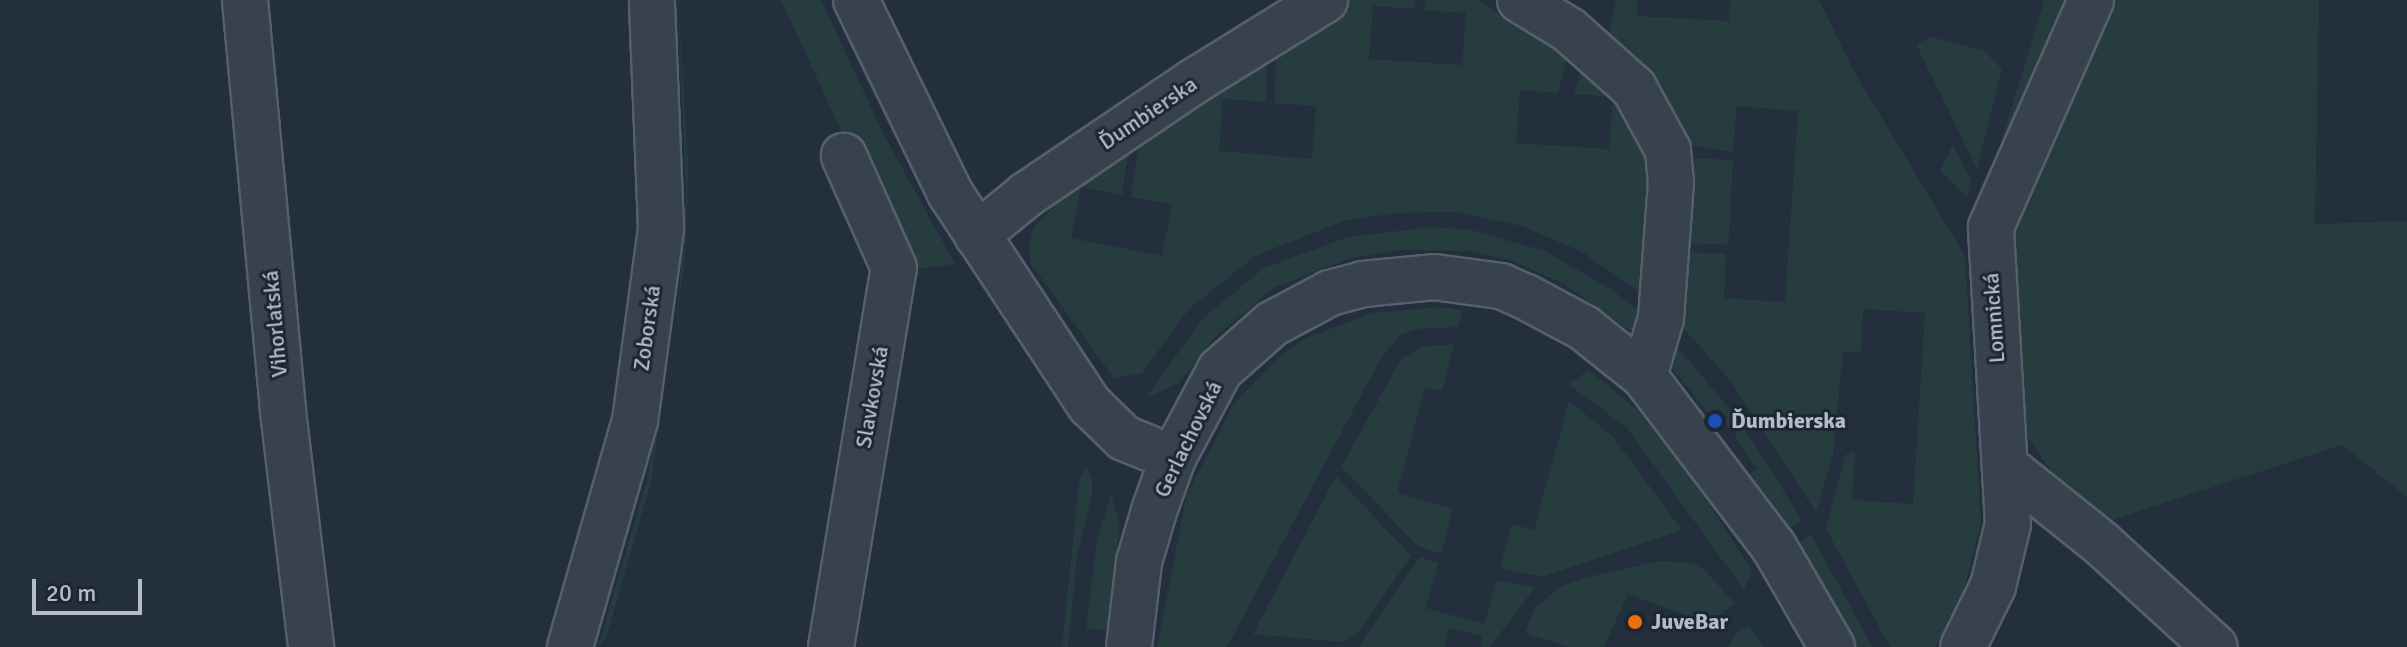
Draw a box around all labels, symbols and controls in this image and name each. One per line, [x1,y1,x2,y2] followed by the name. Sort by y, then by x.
[1094,71,1202,155] street label: Ďumbierska
[257,270,293,378] street label: Vihorlatská
[1978,272,2010,364] street label: Lomnická
[628,283,666,373] street label: Zoborská
[850,344,894,450] street label: Slavkovská
[1148,376,1228,502] street label: Gerlachovská
[1731,408,1846,434] place label: Ďumbierska
[1706,412,1724,430] marker: Ďumbierska
[36,563,146,613] scale bar
[46,578,96,608] text: 20 m
[1651,609,1728,635] place label: JuveBar
[1626,613,1644,631] marker: JuveBar

